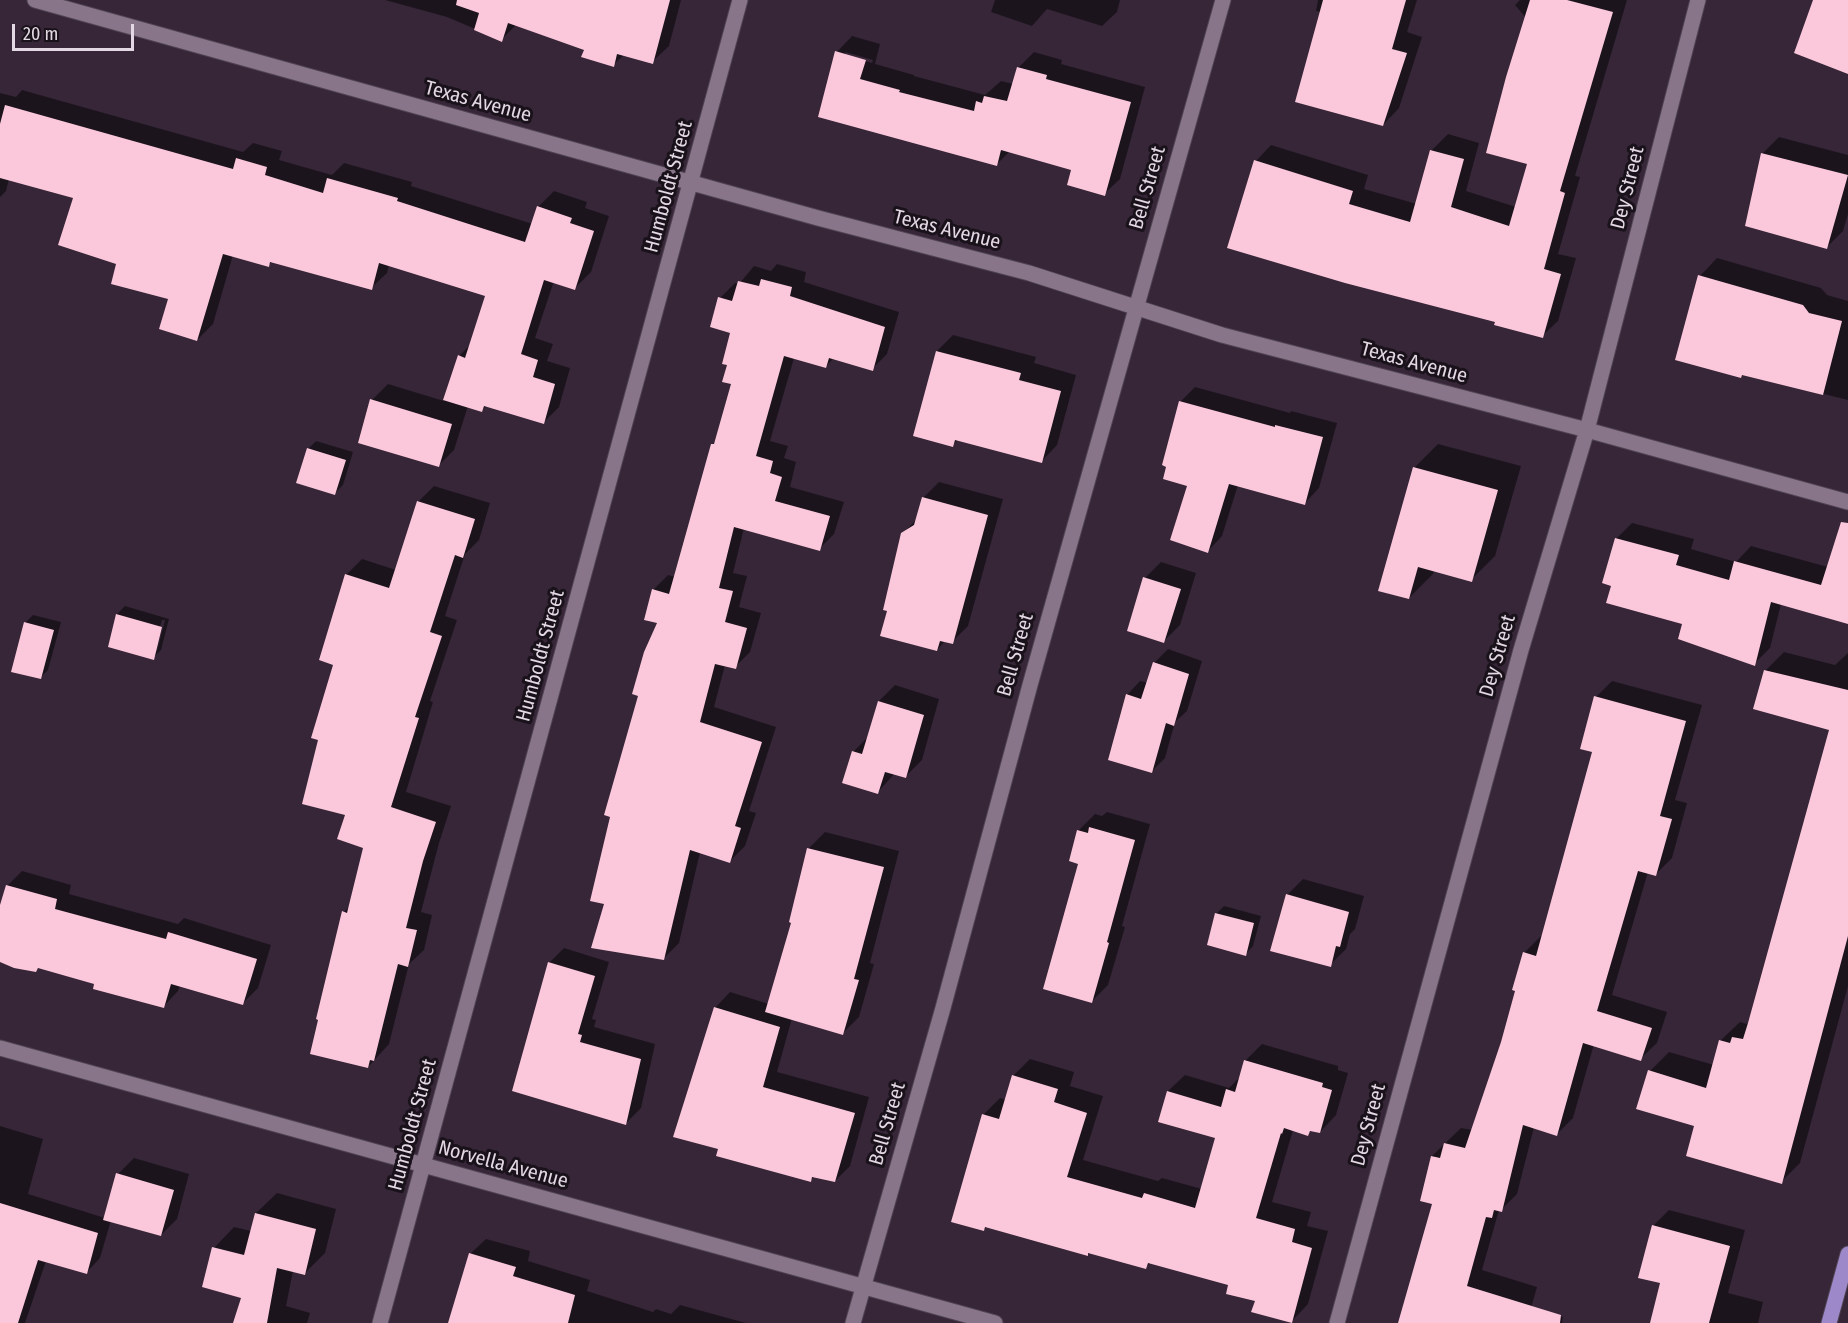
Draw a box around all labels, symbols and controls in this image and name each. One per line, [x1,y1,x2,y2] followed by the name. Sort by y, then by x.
[15,12,136,50] scale bar
[23,23,58,45] text: 20 m
[422,76,534,128] street label: Texas Avenue
[640,118,698,256] street label: Humboldt Street
[1125,144,1171,232] street label: Bell Street
[1606,144,1650,232] street label: Dey Street
[891,205,1003,255] street label: Texas Avenue
[1358,337,1470,389] street label: Texas Avenue
[512,587,570,725] street label: Humboldt Street
[993,611,1039,699] street label: Bell Street
[1475,612,1521,700] street label: Dey Street
[384,1056,442,1194] street label: Humboldt Street
[865,1080,911,1168] street label: Bell Street
[1347,1081,1391,1169] street label: Dey Street
[435,1136,571,1194] street label: Norvella Avenue

